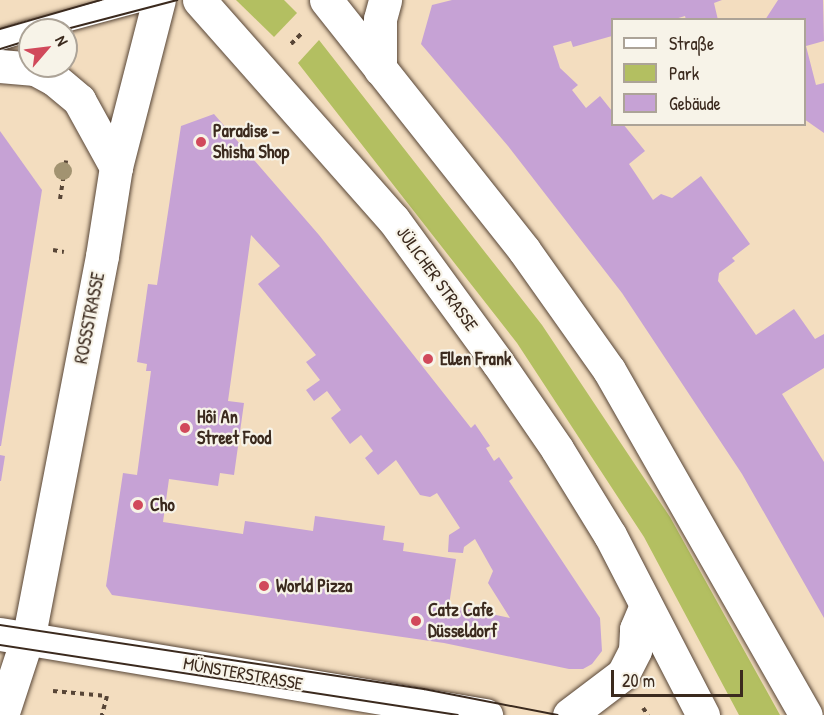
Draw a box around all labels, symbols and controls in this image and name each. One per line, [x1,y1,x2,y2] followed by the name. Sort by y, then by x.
[18,18,78,78] north arrow
[611,18,806,126] legend
[669,31,714,56] text: Straße
[50,32,74,49] text: N
[669,61,699,86] text: Park
[669,91,721,116] text: Gebäude
[213,121,289,164] place label: Paradise – Shisha Shop
[194,135,208,149] marker: Paradise – Shisha Shop
[392,222,482,336] street label: JÜLICHER STRASSE
[71,270,109,366] street label: ROSSSTRASSE
[440,348,511,370] place label: Ellen Frank
[421,352,435,366] marker: Ellen Frank
[197,407,271,450] place label: Hôi An Street Food
[178,421,192,435] marker: Hôi An Street Food
[150,494,175,516] place label: Cho
[131,498,145,512] marker: Cho
[276,575,352,597] place label: World Pizza
[257,579,271,593] marker: World Pizza
[428,600,497,642] place label: Catz Cafe Düsseldorf
[409,614,423,628] marker: Catz Cafe Düsseldorf
[181,653,305,695] street label: MÜNSTERSTRASSE
[614,658,746,696] scale bar
[622,668,655,693] text: 20 m

